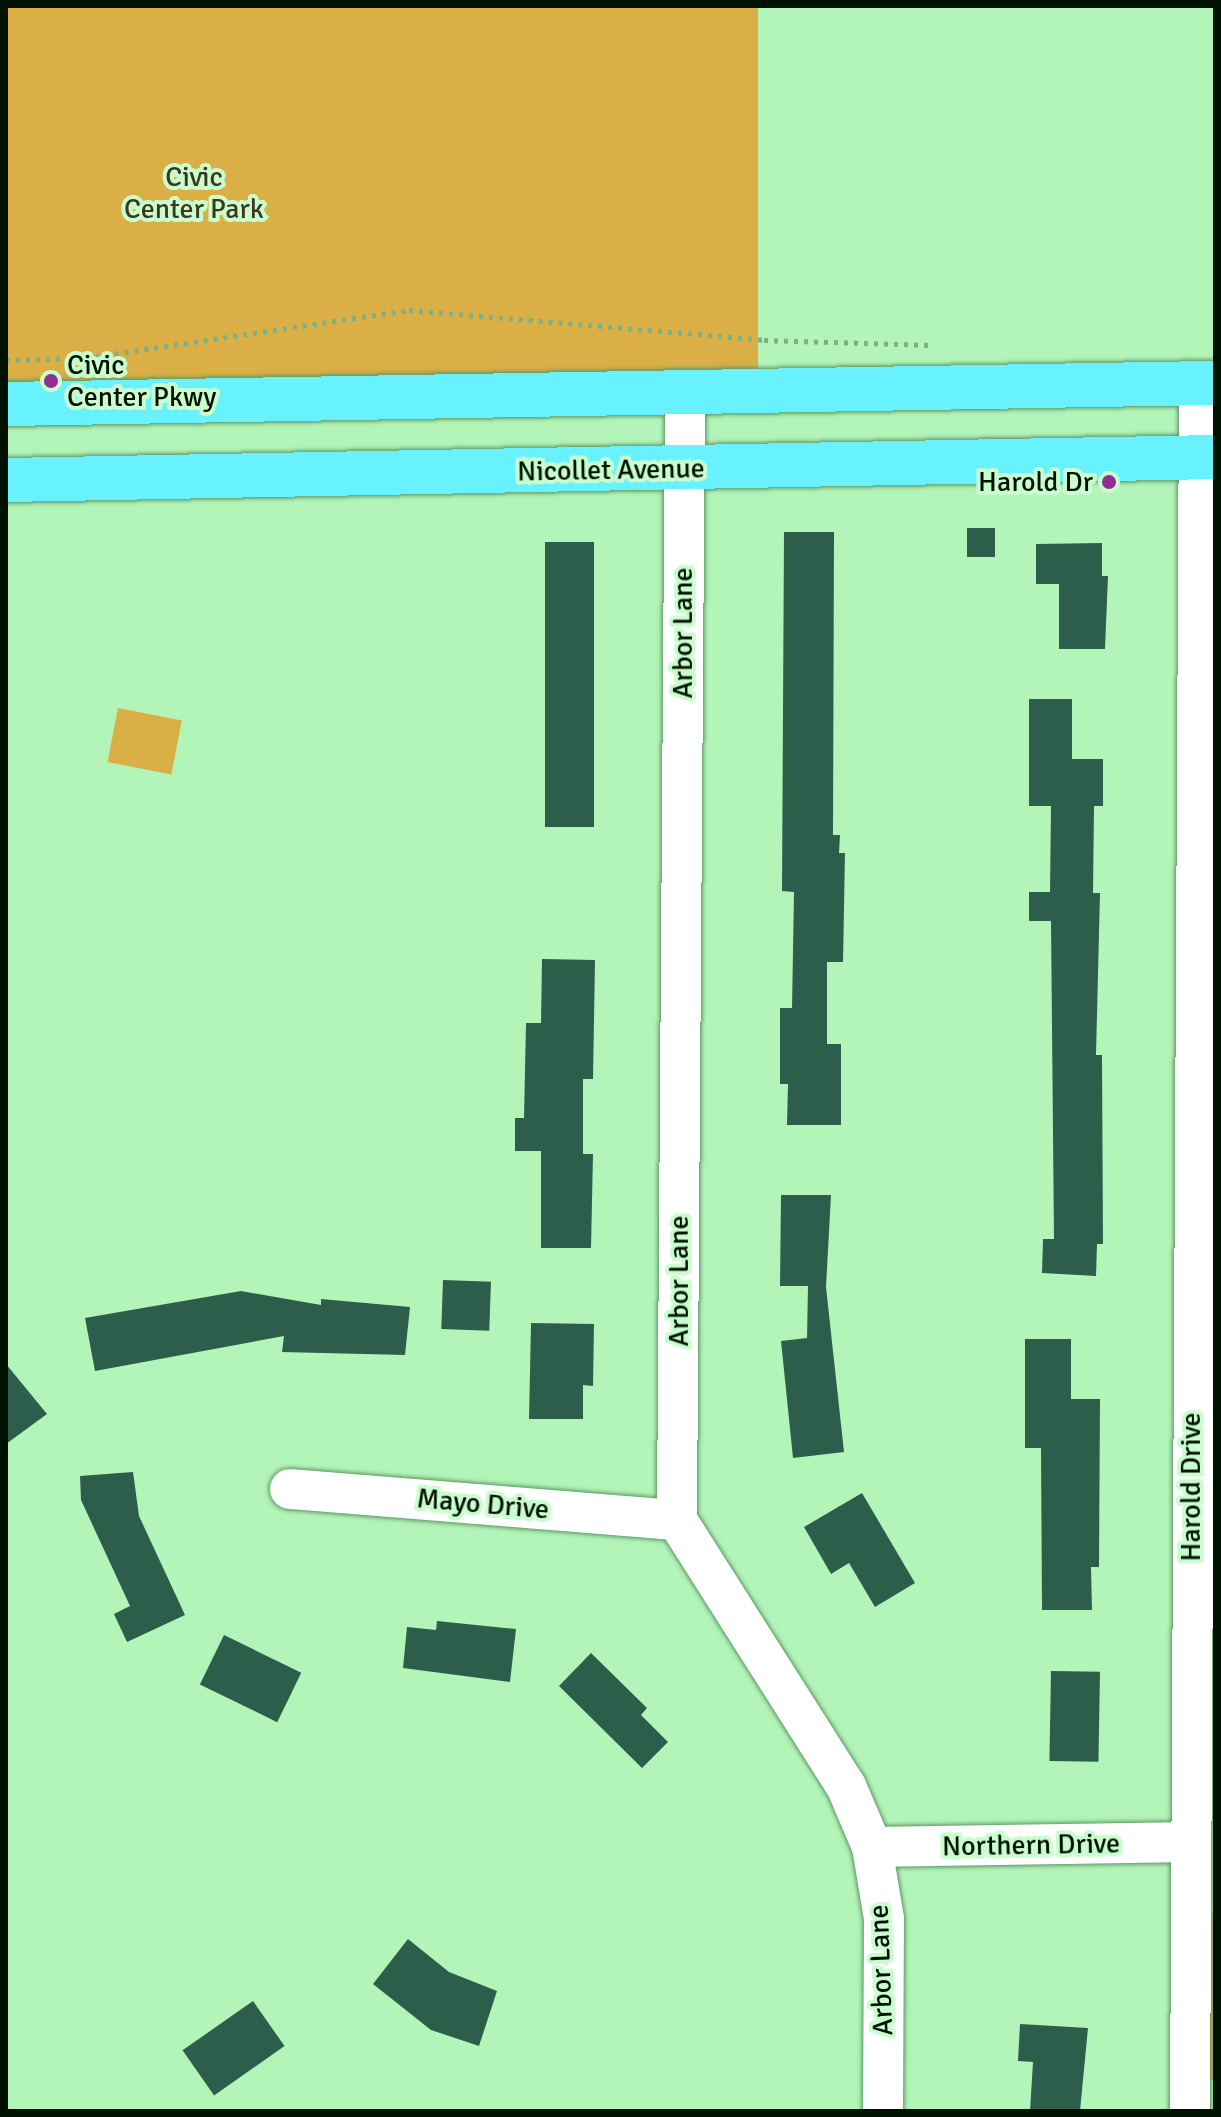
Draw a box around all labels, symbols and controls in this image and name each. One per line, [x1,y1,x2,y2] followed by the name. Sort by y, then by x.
[124,160,264,226] park label: Civic Center Park
[67,348,216,414] place label: Civic Center Pkwy
[42,372,60,390] marker: Civic Center Pkwy
[517,452,705,488] street label: Nicollet Avenue
[978,465,1093,499] place label: Harold Dr
[1100,473,1118,491] marker: Harold Dr
[666,567,700,699] street label: Arbor Lane
[662,1215,696,1347] street label: Arbor Lane
[1174,1412,1208,1562] street label: Harold Drive
[416,1481,550,1527] street label: Mayo Drive
[942,1827,1120,1863] street label: Northern Drive
[862,1904,900,2036] street label: Arbor Lane

